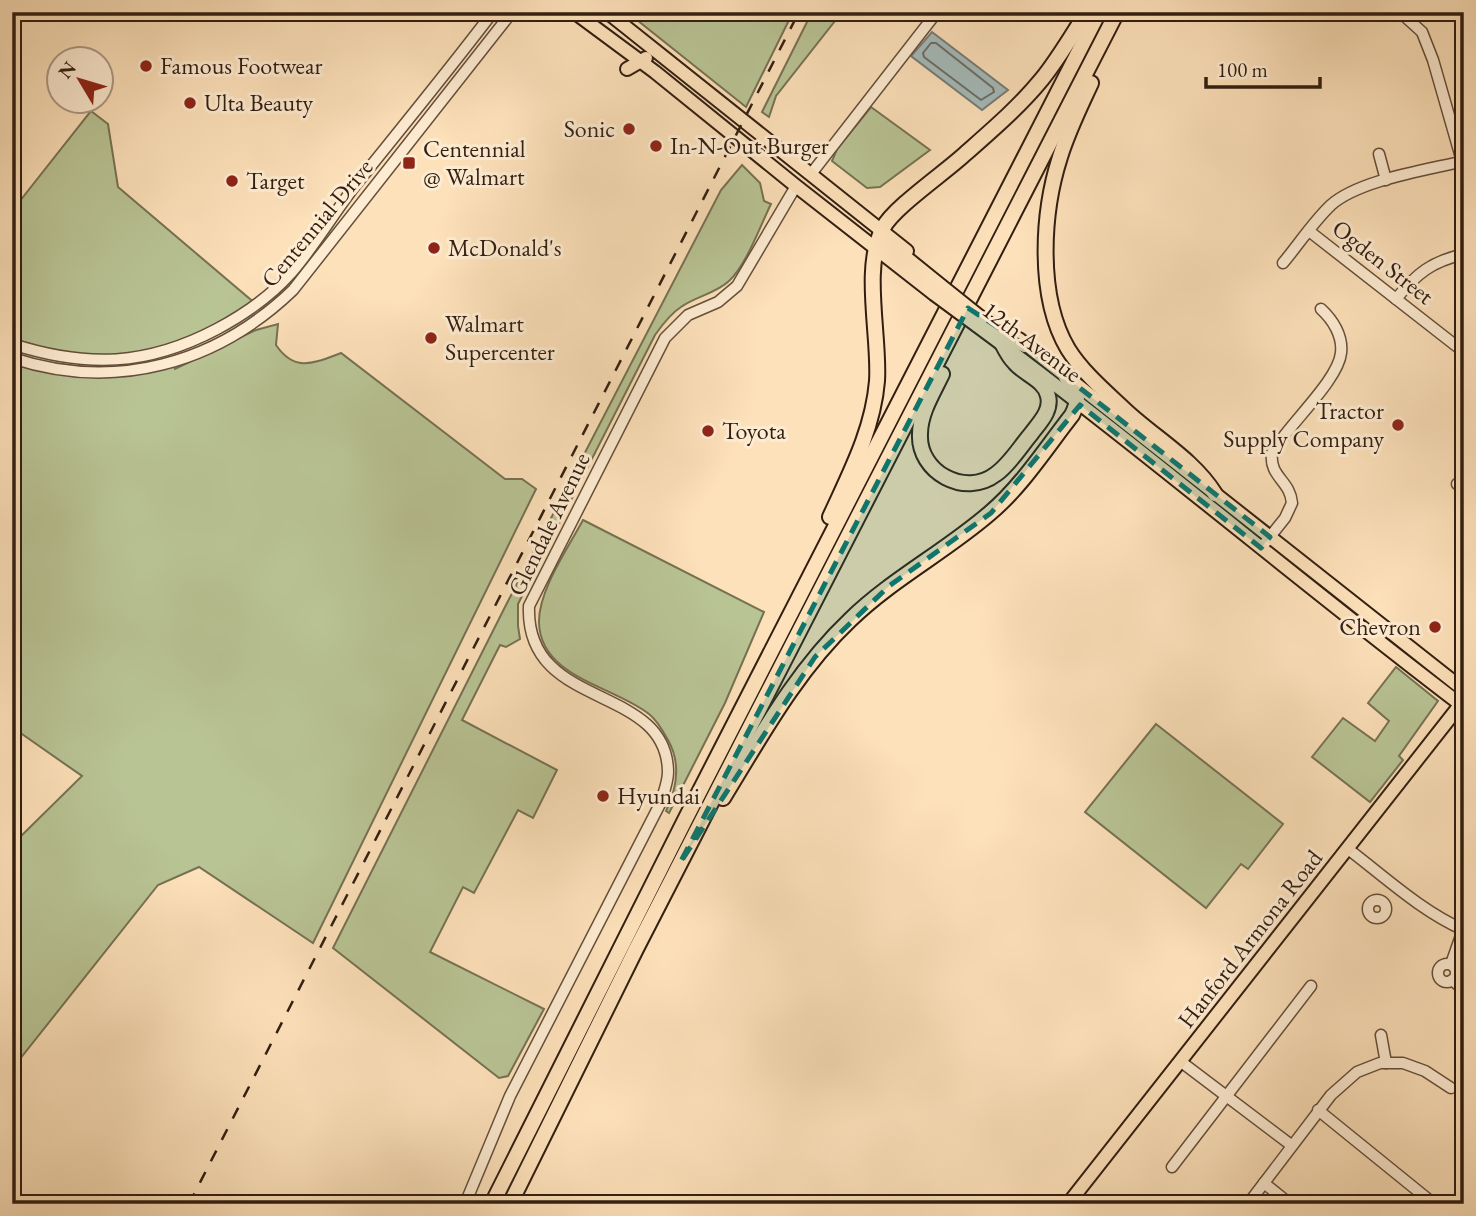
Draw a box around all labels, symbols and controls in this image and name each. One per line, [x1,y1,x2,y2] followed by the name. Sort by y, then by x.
[46,46,116,116] north arrow
[1206,46,1320,90] scale bar
[160,50,323,81] place label: Famous Footwear
[52,56,82,84] text: N
[1217,56,1268,83] text: 100 m
[138,58,154,74] marker: Famous Footwear
[204,87,314,118] place label: Ulta Beauty
[182,95,198,111] marker: Ulta Beauty
[564,113,615,144] place label: Sonic
[621,121,637,137] marker: Sonic
[670,130,829,161] place label: In-N-Out Burger
[423,133,526,192] place label: Centennial @ Walmart
[648,138,664,154] marker: In-N-Out Burger
[254,152,379,293] street label: Centennial Drive
[401,155,417,171] marker: Centennial @ Walmart
[246,165,305,196] place label: Target
[224,173,240,189] marker: Target
[1326,212,1441,311] street label: Ogden Street
[448,232,562,263] place label: McDonald's
[426,240,442,256] marker: McDonald's
[976,294,1088,389] street label: 12th Avenue
[445,308,555,367] place label: Walmart Supercenter
[423,330,439,346] marker: Walmart Supercenter
[1223,395,1384,454] place label: Tractor Supply Company
[722,415,786,446] place label: Toyota
[1390,417,1406,433] marker: Tractor Supply Company
[700,423,716,439] marker: Toyota
[500,447,597,601] street label: Glendale Avenue
[1339,611,1421,642] place label: Chevron
[1427,619,1443,635] marker: Chevron
[617,780,700,811] place label: Hyundai
[595,788,611,804] marker: Hyundai
[1170,843,1329,1034] street label: Hanford Armona Road

